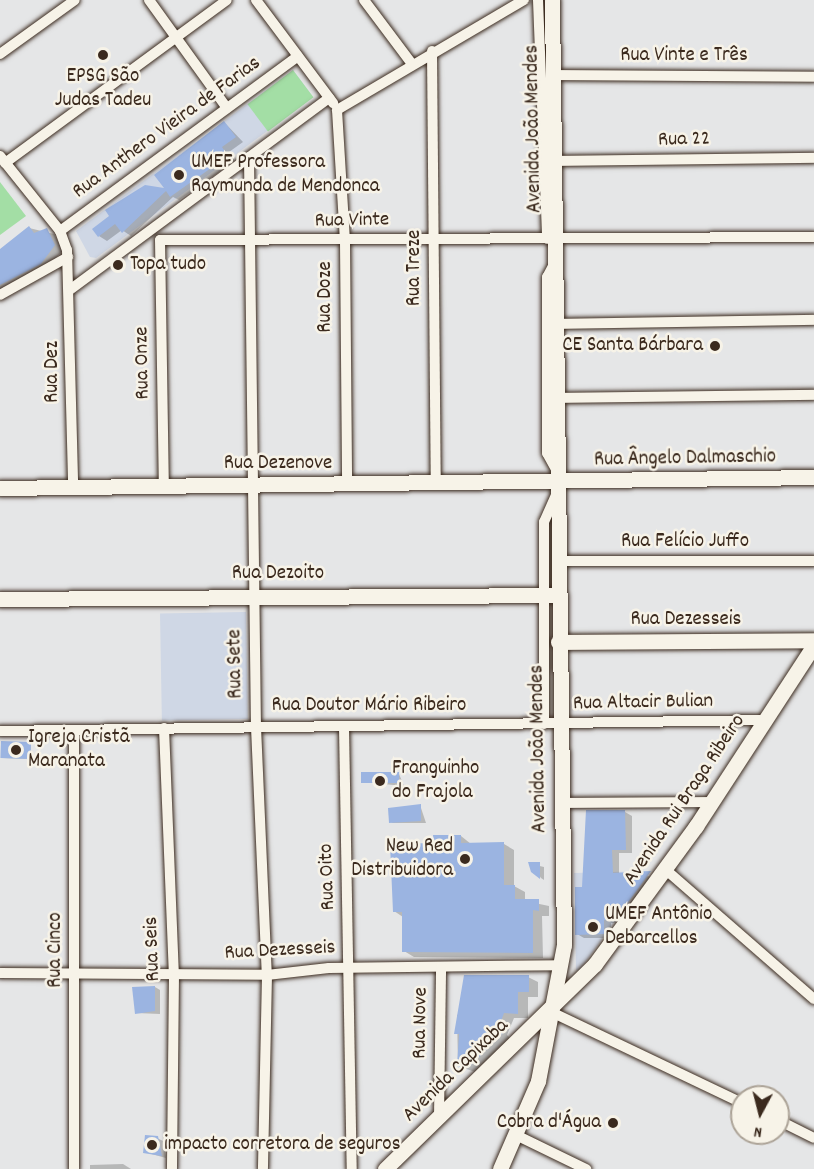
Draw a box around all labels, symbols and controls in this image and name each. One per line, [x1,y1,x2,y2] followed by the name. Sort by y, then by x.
[620,43,748,69] street label: Rua Vinte e Três
[520,45,548,213] street label: Avenida João Mendes
[96,48,110,62] marker: EPSG São Judas Tadeu
[68,51,266,205] street label: Rua Anthero Vieira de Farias
[55,64,151,114] place label: EPSG São Judas Tadeu
[658,127,710,153] street label: Rua 22
[191,150,380,200] place label: UMEF Professora Raymunda de Mendonca
[172,168,186,182] marker: UMEF Professora Raymunda de Mendonca
[315,208,389,234] street label: Rua Vinte
[402,230,428,306] street label: Rua Treze
[130,252,206,278] place label: Topa tudo
[111,258,125,272] marker: Topa tudo
[313,261,339,333] street label: Rua Doze
[130,326,156,400] street label: Rua Onze
[562,333,703,359] place label: CE Santa Bárbara
[708,339,722,353] marker: CE Santa Bárbara
[40,341,66,403] street label: Rua Dez
[594,445,776,473] street label: Rua Ângelo Dalmaschio
[224,451,332,477] street label: Rua Dezenove
[621,529,749,555] street label: Rua Felício Juffo
[232,561,324,587] street label: Rua Dezoito
[631,607,741,633] street label: Rua Dezesseis
[223,629,249,699] street label: Rua Sete
[525,665,553,833] street label: Avenida João Mendes
[573,689,713,717] street label: Rua Altacir Bulian
[272,693,466,719] street label: Rua Doutor Mário Ribeiro
[619,710,751,890] street label: Avenida Rui Braga Ribeiro
[28,725,130,775] place label: Igreja Cristã Maranata
[9,743,23,757] marker: Igreja Cristã Maranata
[392,756,479,806] place label: Franguinho do Frajola
[373,774,387,788] marker: Franguinho do Frajola
[351,834,453,884] place label: New Red Distribuidora
[314,843,342,911] street label: Rua Oito
[458,852,472,866] marker: New Red Distribuidora
[605,902,712,952] place label: UMEF Antônio Debarcellos
[43,912,69,988] street label: Rua Cinco
[139,916,167,982] street label: Rua Seis
[586,920,600,934] marker: UMEF Antônio Debarcellos
[224,936,336,966] street label: Rua Dezesseis
[408,987,434,1059] street label: Rua Nove
[398,1014,514,1128] street label: Avenida Capixaba
[730,1085,790,1145] north arrow
[497,1110,601,1136] place label: Cobra d'Água
[606,1116,620,1130] marker: Cobra d'Água
[753,1119,763,1143] text: N
[164,1132,401,1158] place label: impacto corretora de seguros
[145,1138,159,1152] marker: impacto corretora de seguros

